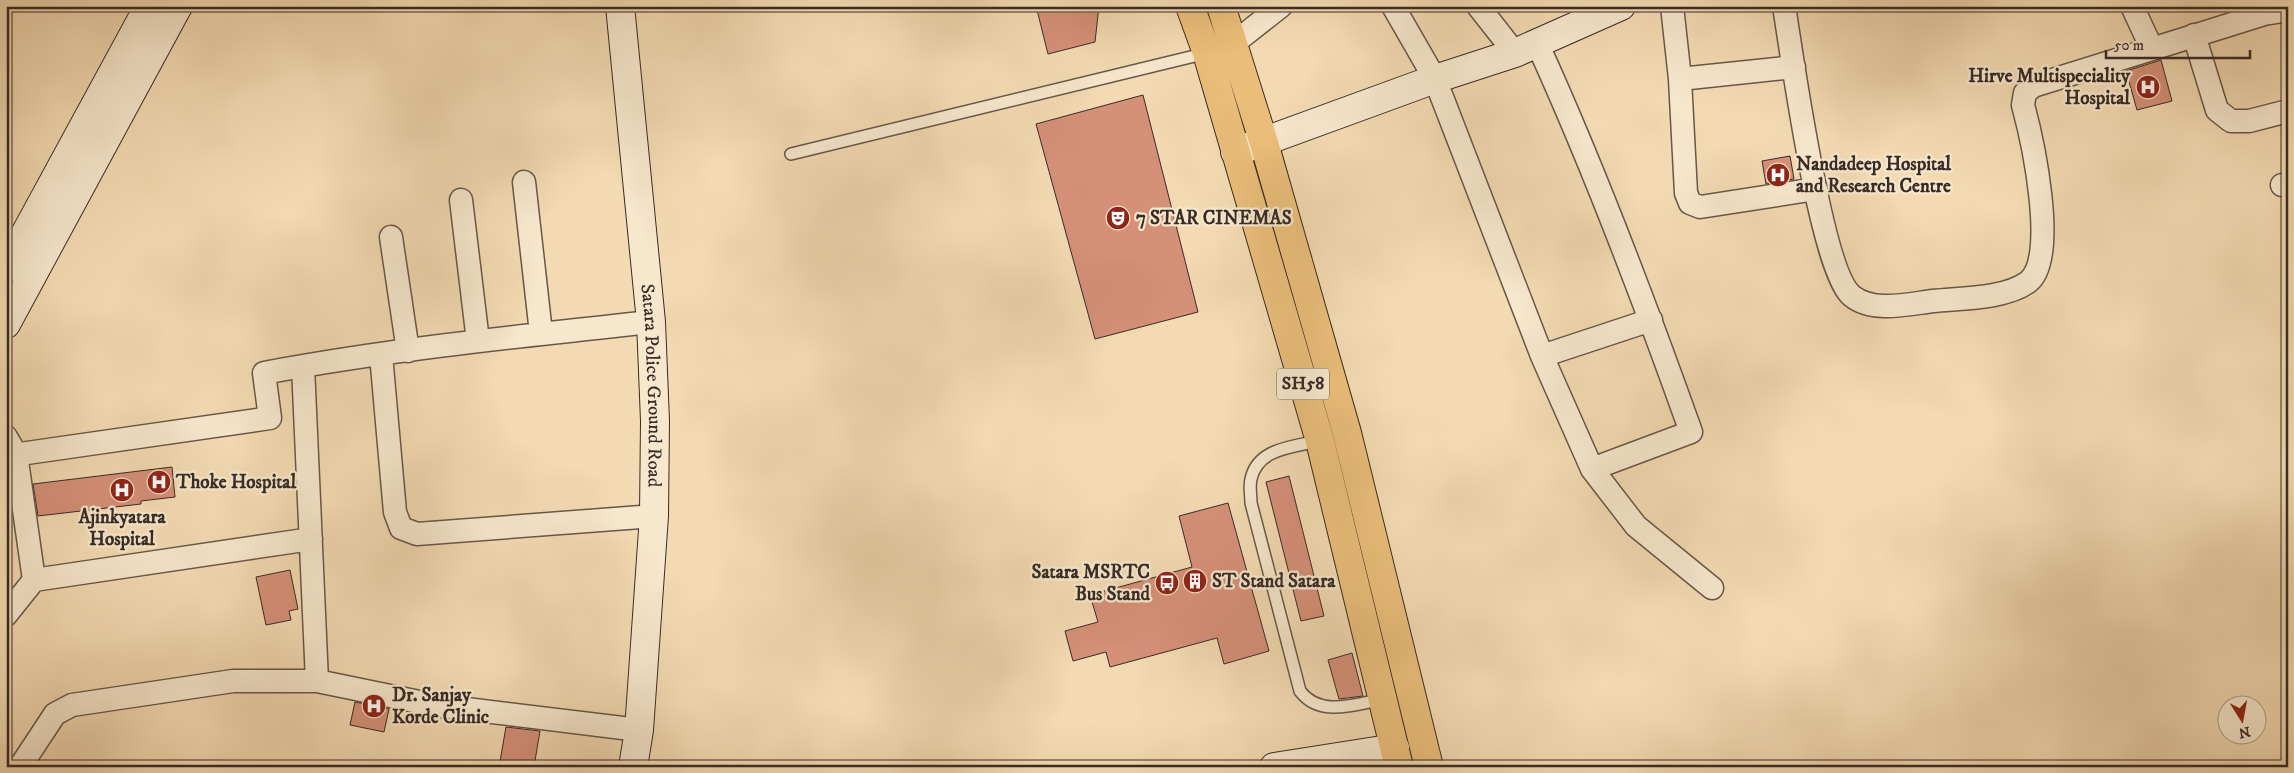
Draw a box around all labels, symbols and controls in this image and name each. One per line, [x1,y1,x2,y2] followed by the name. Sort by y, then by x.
[2106,28,2250,60] scale bar
[2114,36,2144,55] text: 50 m
[1968,65,2131,110] place label: Hirve Multispeciality Hospital
[2135,74,2161,100] hospital icon: Hirve Multispeciality Hospital
[1796,153,1951,198] place label: Nandadeep Hospital and Research Centre
[1765,162,1791,188] hospital icon: Nandadeep Hospital and Research Centre
[1105,205,1131,231] theatre icon: 7 STAR CINEMAS
[1136,207,1292,230] place label: 7 STAR CINEMAS
[636,283,667,488] street label: Satara Police Ground Road
[1277,368,1329,399] road number: SH58
[146,469,172,495] hospital icon: Thoke Hospital
[175,471,296,494] place label: Thoke Hospital
[109,477,135,503] hospital icon: Ajinkyatara Hospital
[77,506,167,551] place label: Ajinkyatara Hospital
[1032,561,1151,606] place label: Satara MSRTC Bus Stand
[1182,568,1208,594] building icon: ST Stand Satara
[1154,570,1180,596] bus stop icon: Satara MSRTC Bus Stand
[1212,570,1336,593] place label: ST Stand Satara
[392,684,489,729] place label: Dr. Sanjay Korde Clinic
[361,693,387,719] hospital icon: Dr. Sanjay Korde Clinic
[2216,696,2266,746] north arrow
[2236,722,2252,742] text: N

